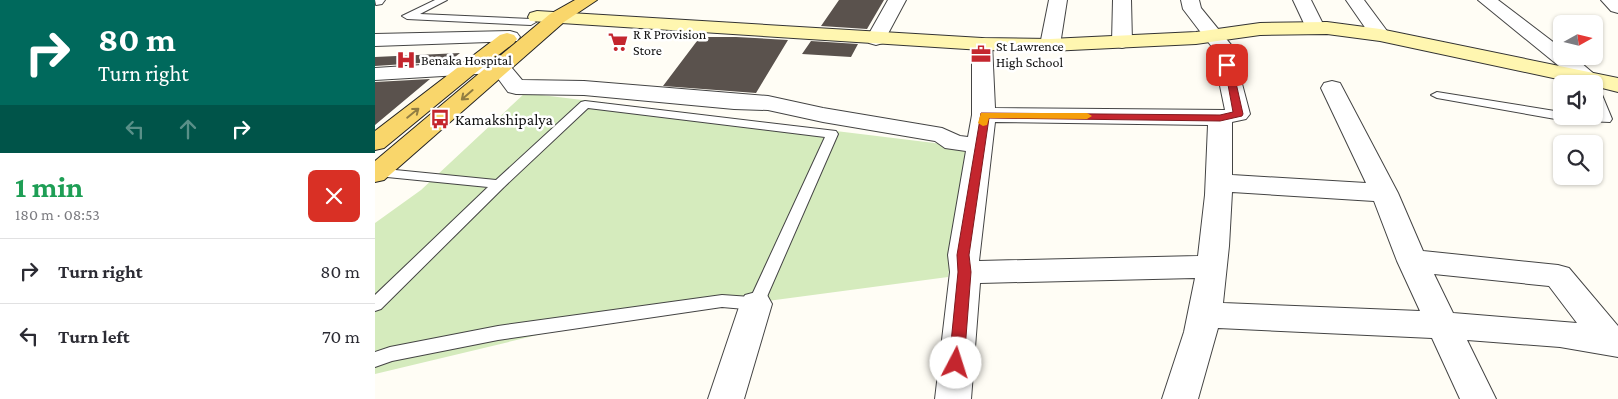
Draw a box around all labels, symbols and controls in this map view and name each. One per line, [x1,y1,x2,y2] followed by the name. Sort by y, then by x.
[1553,15,1603,65] north arrow
[1553,15,1603,185] map controls
[15,20,80,85] icon: right
[98,20,176,59] text: 80 m
[633,26,707,58] place label: R R Provision Store
[607,31,629,53] supermarket icon: R R Provision Store
[996,38,1064,70] place label: St Lawrence High School
[970,43,992,65] office icon: St Lawrence High School
[1206,44,1248,86] pin
[395,49,417,71] hospital icon: Benaka Hospital
[1213,51,1241,79] icon: arrive
[421,52,512,68] place label: Benaka Hospital
[98,61,189,86] text: Turn right
[1553,75,1603,125] button: sound
[461,89,474,101] one-way arrow
[406,107,419,118] one-way arrow
[429,108,451,130] bus stop icon: Kamakshipalya
[455,111,554,129] place label: Kamakshipalya
[121,115,149,143] icon: left
[174,115,202,143] icon: ahead
[227,115,255,143] icon: right
[1553,135,1603,185] button: search
[15,170,83,203] text: 1 min
[308,170,360,222] button: close
[15,206,100,223] text: 180 m · 08:53
[15,257,43,285] icon: right
[58,261,143,282] text: Turn right
[320,261,360,282] text: 80 m
[15,322,43,350] icon: left
[58,326,130,347] text: Turn left
[322,326,360,347] text: 70 m
[929,336,981,388] position arrow

